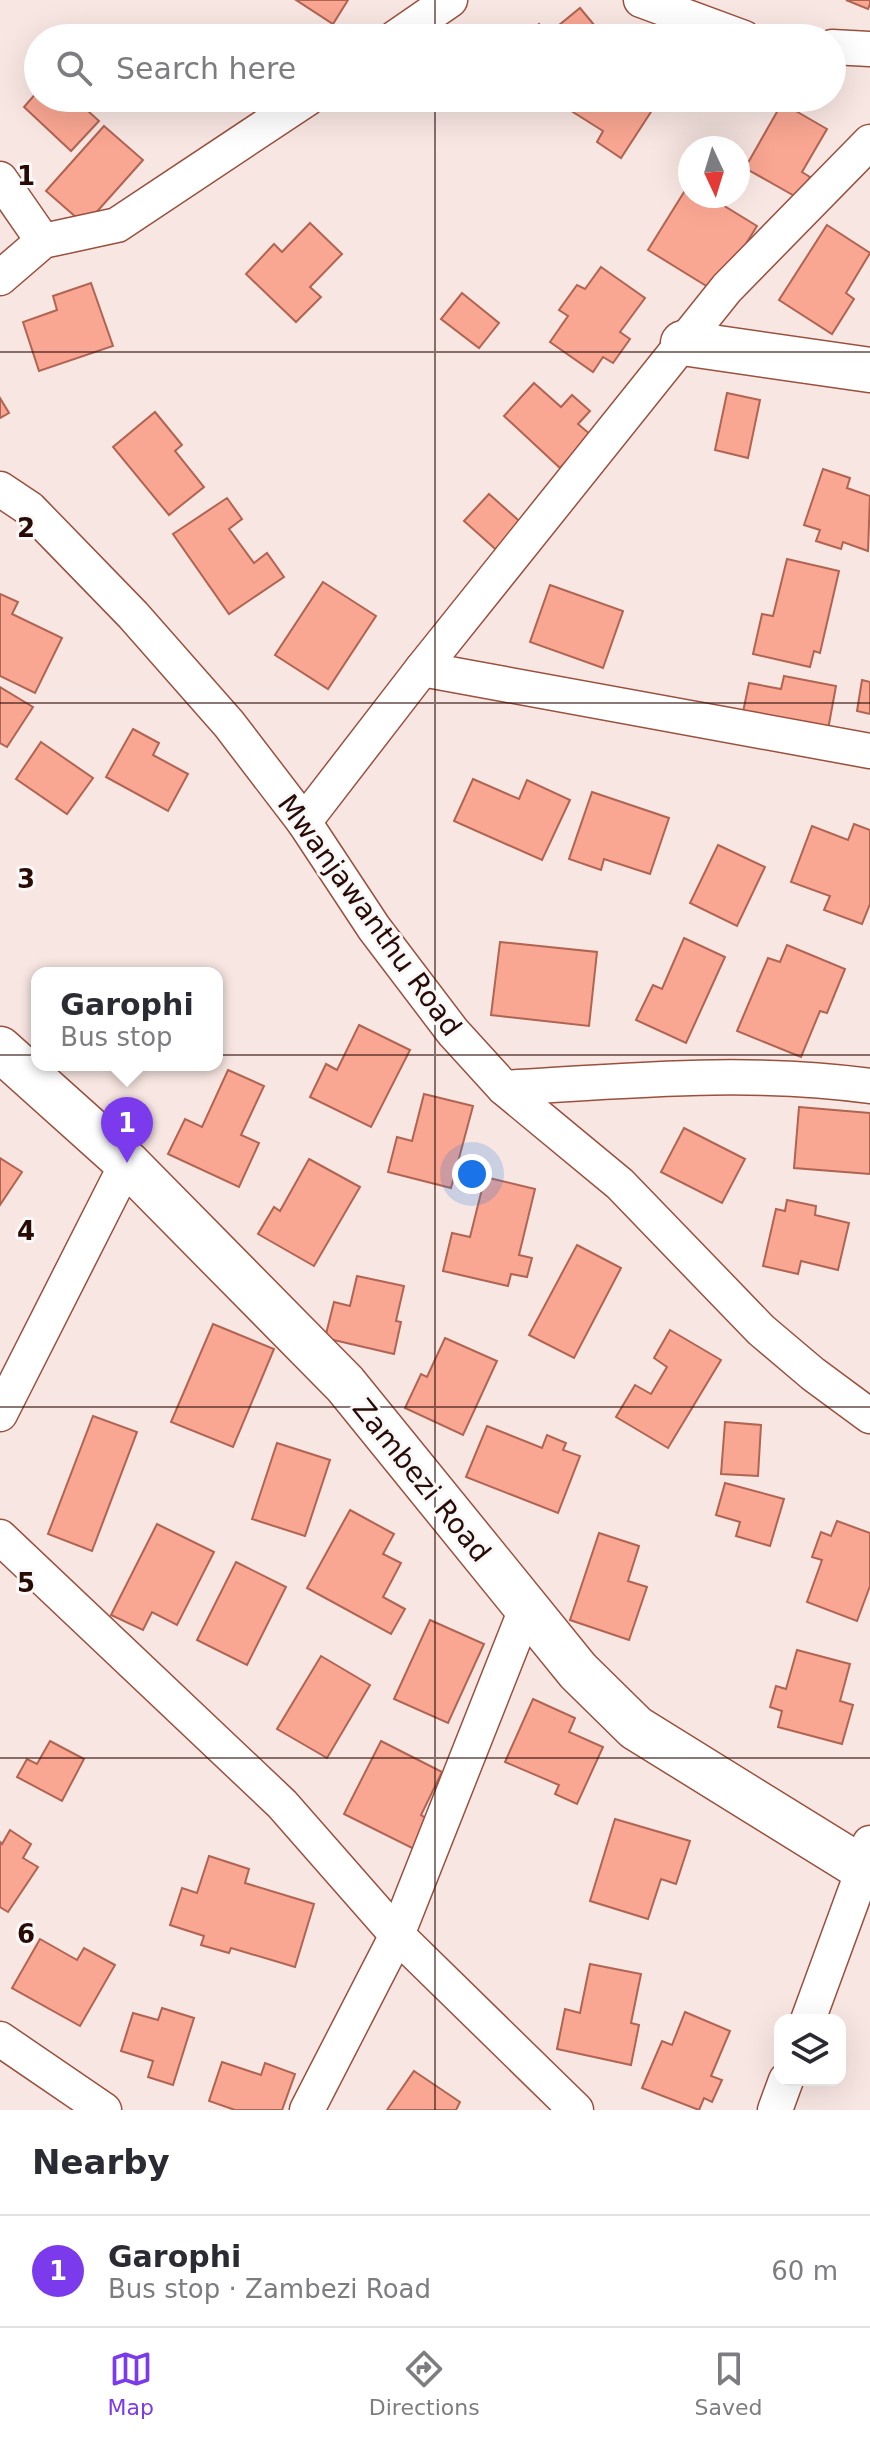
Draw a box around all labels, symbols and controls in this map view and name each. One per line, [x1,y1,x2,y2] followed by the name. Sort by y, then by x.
[24,24,846,112] search box
[52,46,96,90] icon: search
[116,51,296,86] text: Search here
[678,136,750,208] north arrow
[17,161,35,191] text: 1
[17,513,35,543] text: 2
[271,788,468,1042] street label: Mwanjawanthu Road
[17,864,35,894] text: 3
[31,967,223,1071] popup
[60,987,194,1022] text: Garophi
[60,1022,173,1052] text: Bus stop
[101,1097,153,1163] pin: 1
[452,1154,492,1194] your location
[17,1216,35,1246] text: 4
[346,1392,497,1569] street label: Zambezi Road
[17,1568,35,1598] text: 5
[17,1919,35,1949] text: 6
[774,2014,846,2086] map controls
[774,2014,846,2086] button: layers
[32,2142,170,2182] text: Nearby
[108,2239,241,2274] text: Garophi
[49,2256,67,2286] text: 1
[771,2256,838,2286] text: 60 m
[108,2274,431,2304] text: Bus stop · Zambezi Road
[107,2347,154,2420] tab: Map
[369,2347,480,2420] tab: Directions
[695,2347,763,2420] tab: Saved

